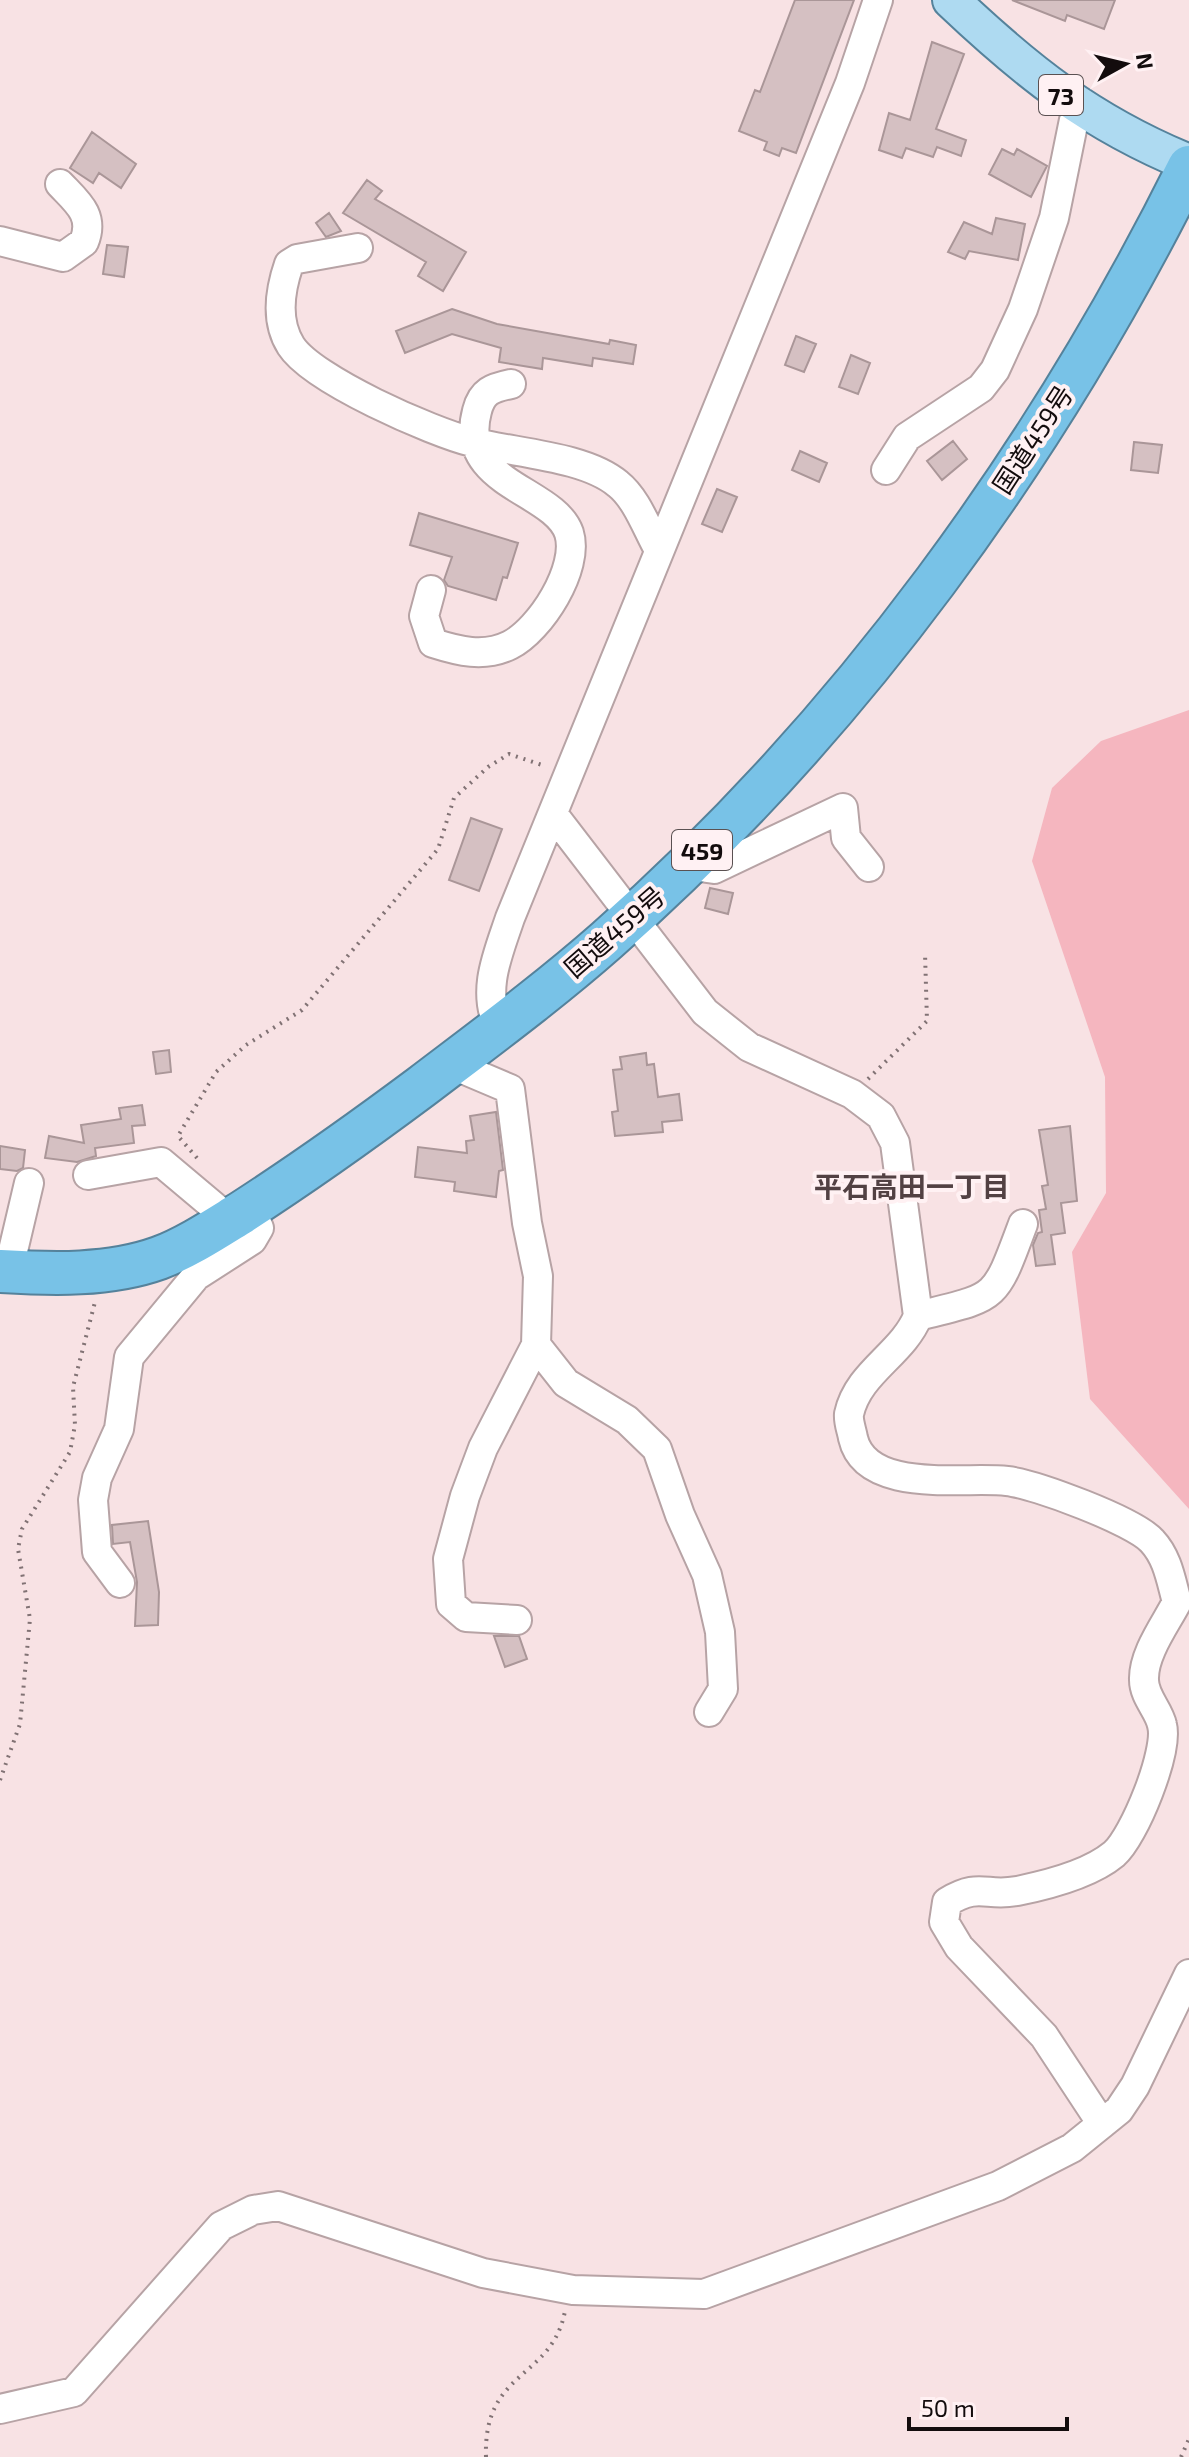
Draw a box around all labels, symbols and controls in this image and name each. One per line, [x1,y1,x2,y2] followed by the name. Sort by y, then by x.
[1085,24,1165,104] north arrow
[1132,51,1160,71] text: N
[1039,75,1083,115] road number: 73
[986,379,1078,499] street label: 国道459号
[672,830,732,870] road number: 459
[557,879,671,983] street label: 国道459号
[814,1169,1010,1203] district label: 平石高田一丁目
[909,2381,1067,2431] scale bar
[921,2393,975,2422] text: 50 m

